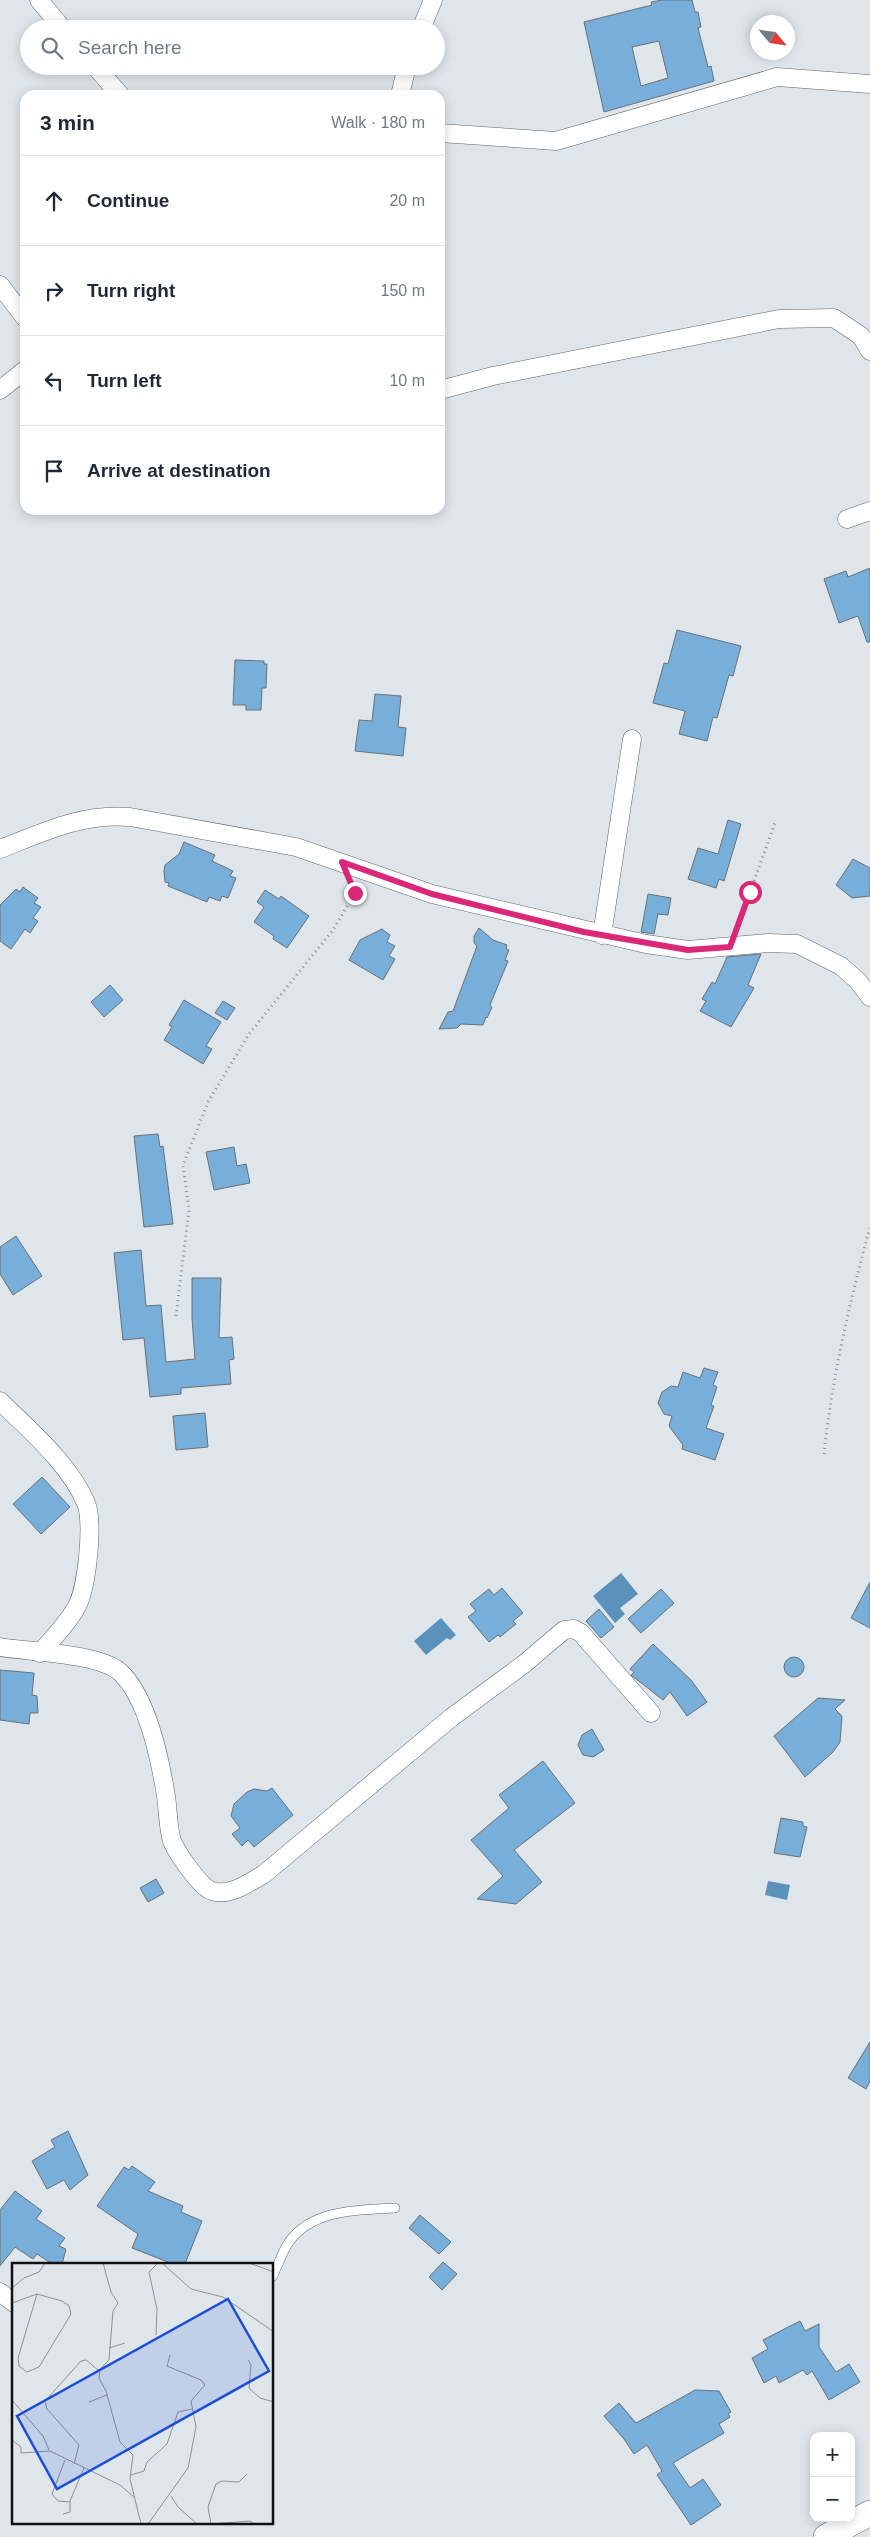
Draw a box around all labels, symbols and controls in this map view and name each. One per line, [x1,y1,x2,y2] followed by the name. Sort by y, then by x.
[750,15,795,60] north arrow
[20,20,445,75] search box
[38,34,66,62] icon: search
[78,37,182,58] text: Search here
[40,111,95,134] text: 3 min
[331,114,425,131] text: Walk · 180 m
[40,187,68,215] icon: ahead
[87,190,169,211] text: Continue
[389,192,425,209] text: 20 m
[40,277,68,305] icon: right
[87,280,175,301] text: Turn right
[381,282,425,299] text: 150 m
[40,367,68,395] icon: left
[87,370,162,391] text: Turn left
[389,372,425,389] text: 10 m
[40,457,68,485] icon: arrive
[87,460,271,481] text: Arrive at destination
[739,881,762,904] route start
[344,882,367,905] route end
[12,2263,274,2524] inset map
[810,2432,855,2522] map controls
[810,2432,855,2477] button: +
[810,2477,855,2522] button: −

